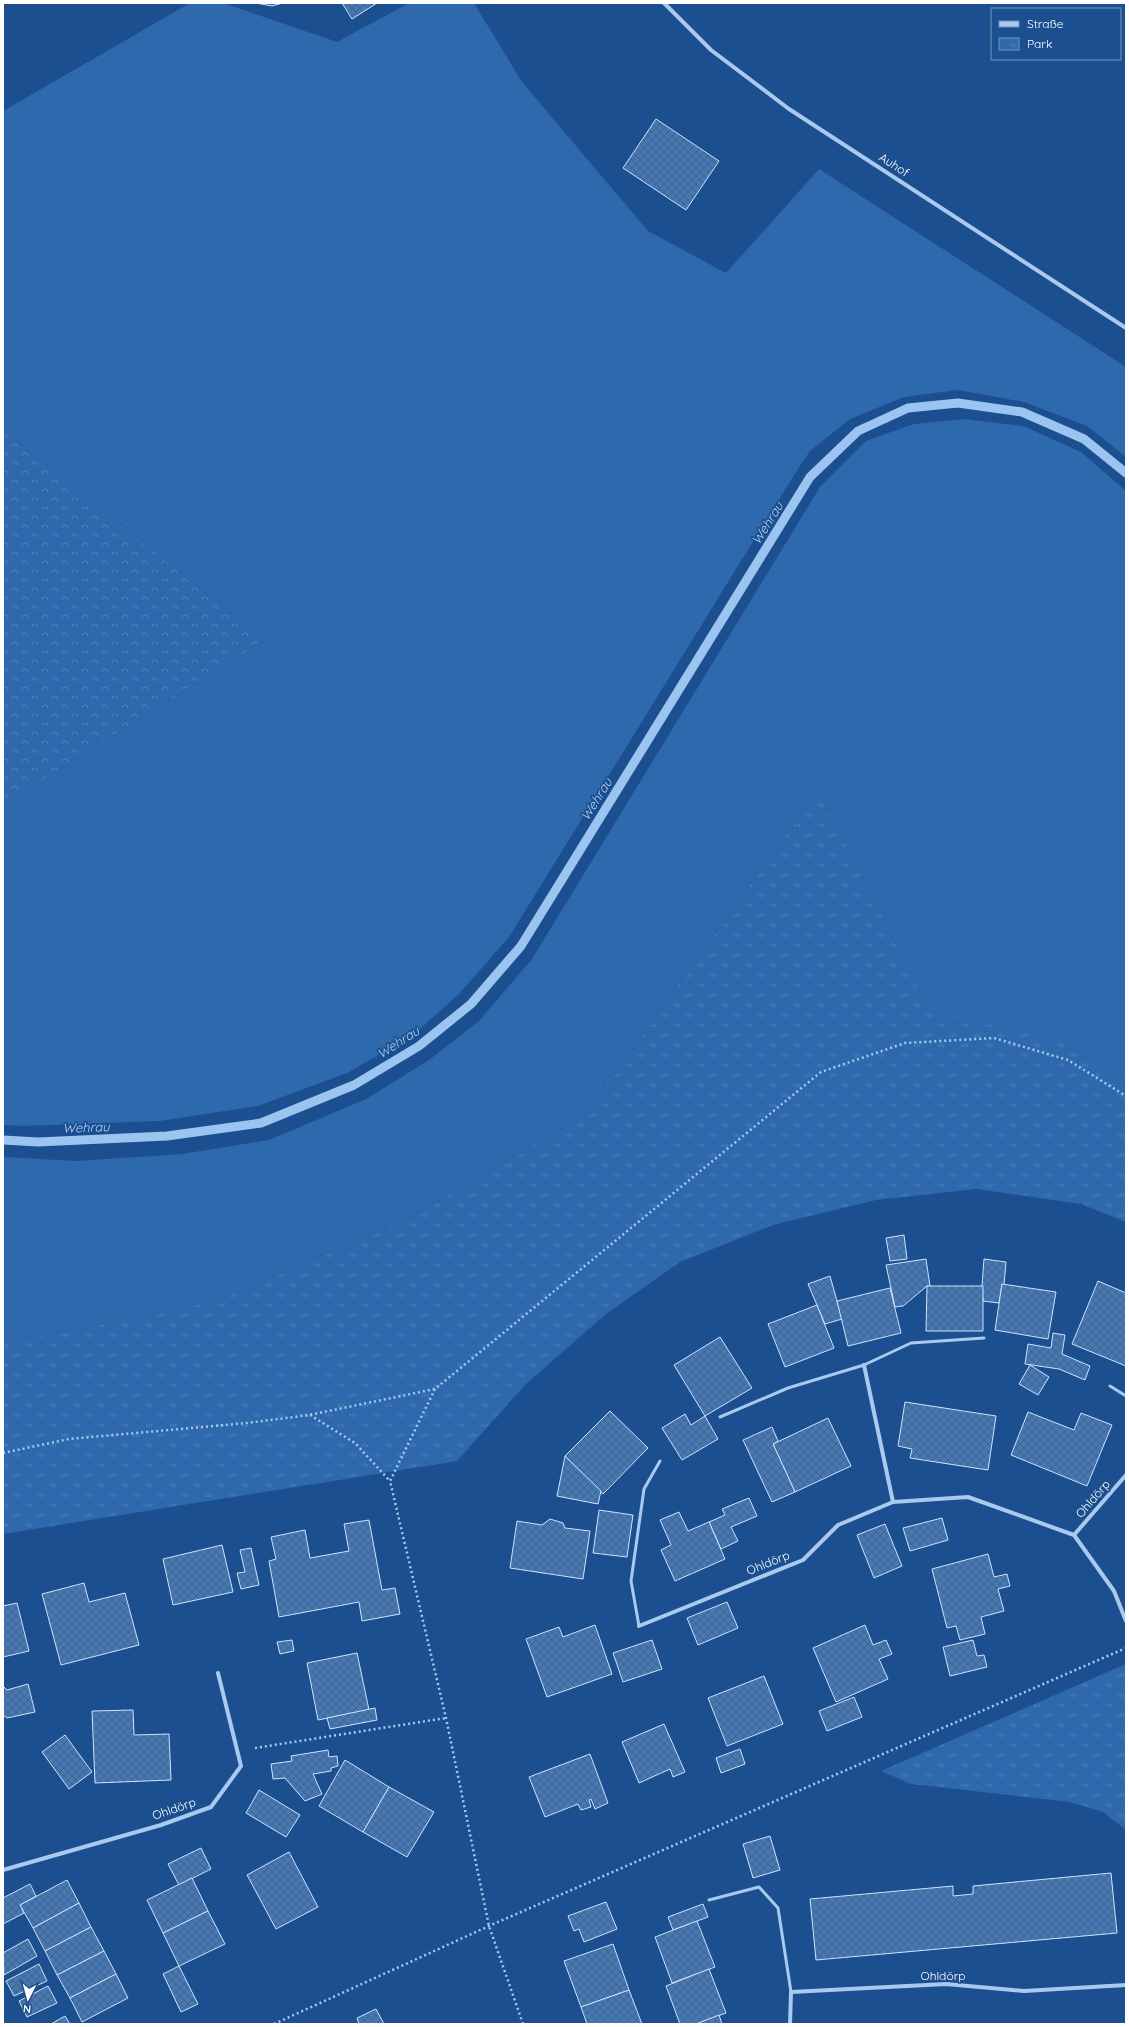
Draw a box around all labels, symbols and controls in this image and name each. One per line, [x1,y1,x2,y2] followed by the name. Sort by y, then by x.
[991,8,1121,60] legend
[1027,16,1064,31] text: Straße
[1027,36,1052,51] text: Park
[876,149,913,180] street label: Auhof
[748,498,787,547] water label: Wehrau
[577,774,616,823] water label: Wehrau
[374,1022,423,1062] water label: Wehrau
[62,1118,110,1136] water label: Wehrau
[1072,1477,1113,1521] street label: Ohldörp
[744,1547,792,1578] street label: Ohldörp
[150,1794,198,1823] street label: Ohldörp
[920,1968,966,1983] street label: Ohldörp
[8,1979,48,2019] north arrow
[22,2002,32,2016] text: N

